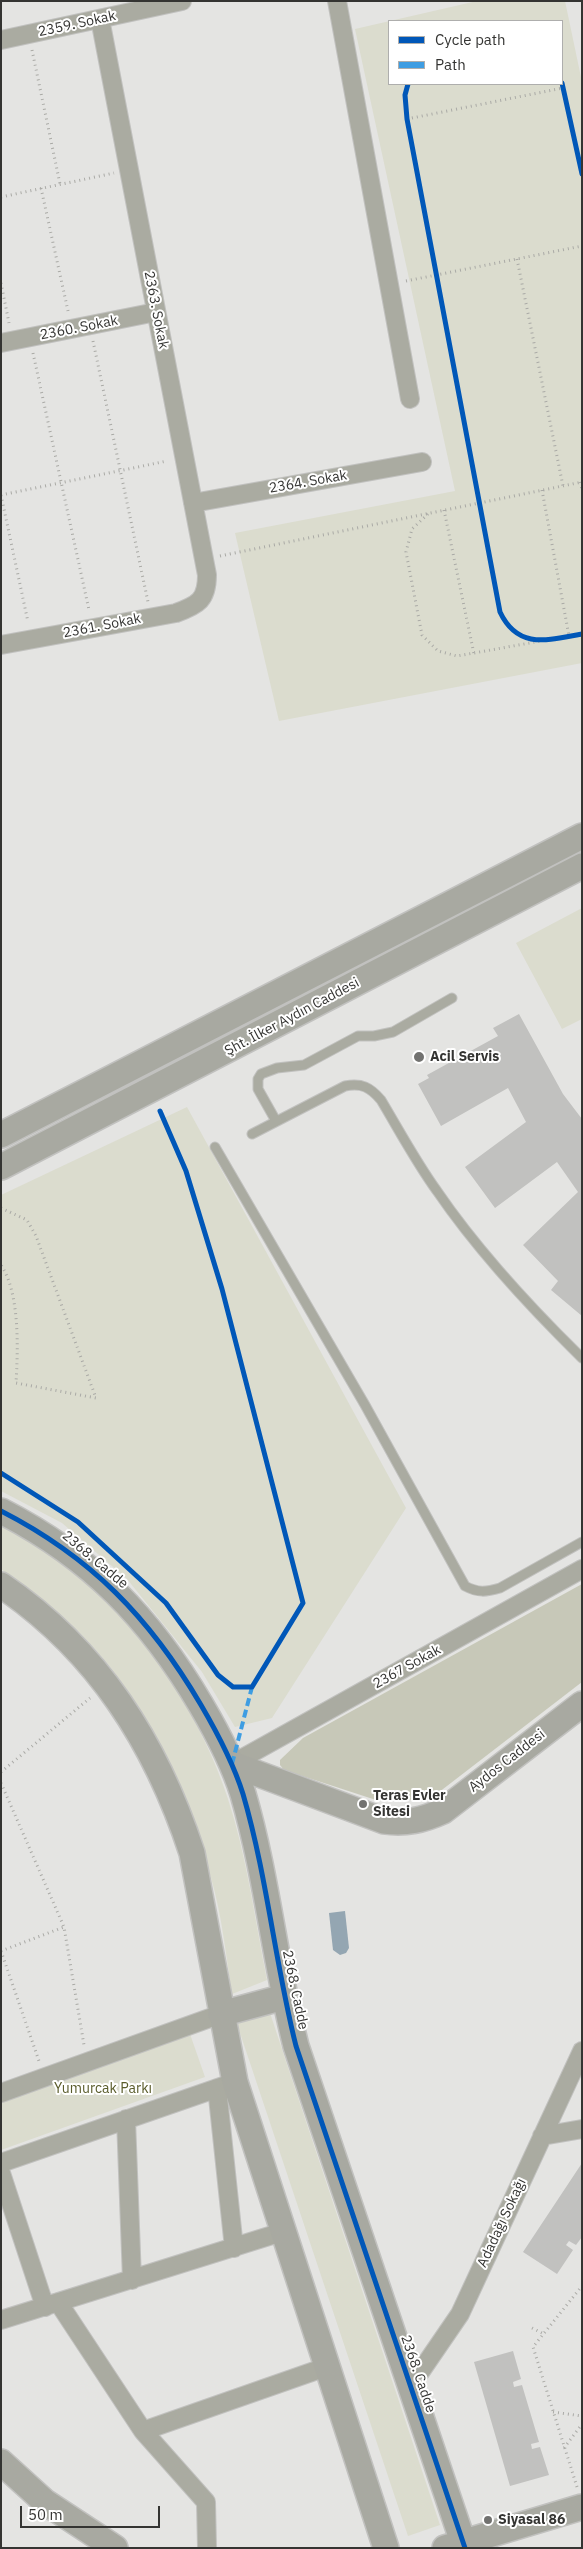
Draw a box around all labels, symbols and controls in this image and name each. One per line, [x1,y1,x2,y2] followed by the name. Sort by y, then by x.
[37,8,117,40] street label: 2359. Sokak
[388,20,563,85] legend
[435,30,506,49] text: Cycle path
[435,55,466,74] text: Path
[140,270,172,350] street label: 2363. Sokak
[39,312,119,344] street label: 2360. Sokak
[268,467,348,497] street label: 2364. Sokak
[62,610,142,642] street label: 2361. Sokak
[222,974,362,1060] street label: Şht. İlker Aydın Caddesi
[430,1049,499,1065] place label: Acil Servis
[412,1050,426,1064] marker: Acil Servis
[59,1528,131,1592] street label: 2368. Cadde
[370,1641,444,1693] street label: 2367 Sokak
[466,1726,548,1796] street label: Aydos Caddesi
[373,1788,446,1820] place label: Teras Evler Sitesi
[357,1798,369,1810] marker: Teras Evler Sitesi
[278,1949,312,2031] street label: 2368. Cadde
[54,2081,152,2097] park label: Yumurcak Parkı
[474,2176,530,2270] street label: Adadağı Sokağı
[397,2333,439,2415] street label: 2368. Cadde
[22,2496,162,2528] scale bar
[28,2505,63,2524] text: 50 m
[498,2512,565,2528] place label: Siyasal 86
[482,2514,494,2526] marker: Siyasal 86

